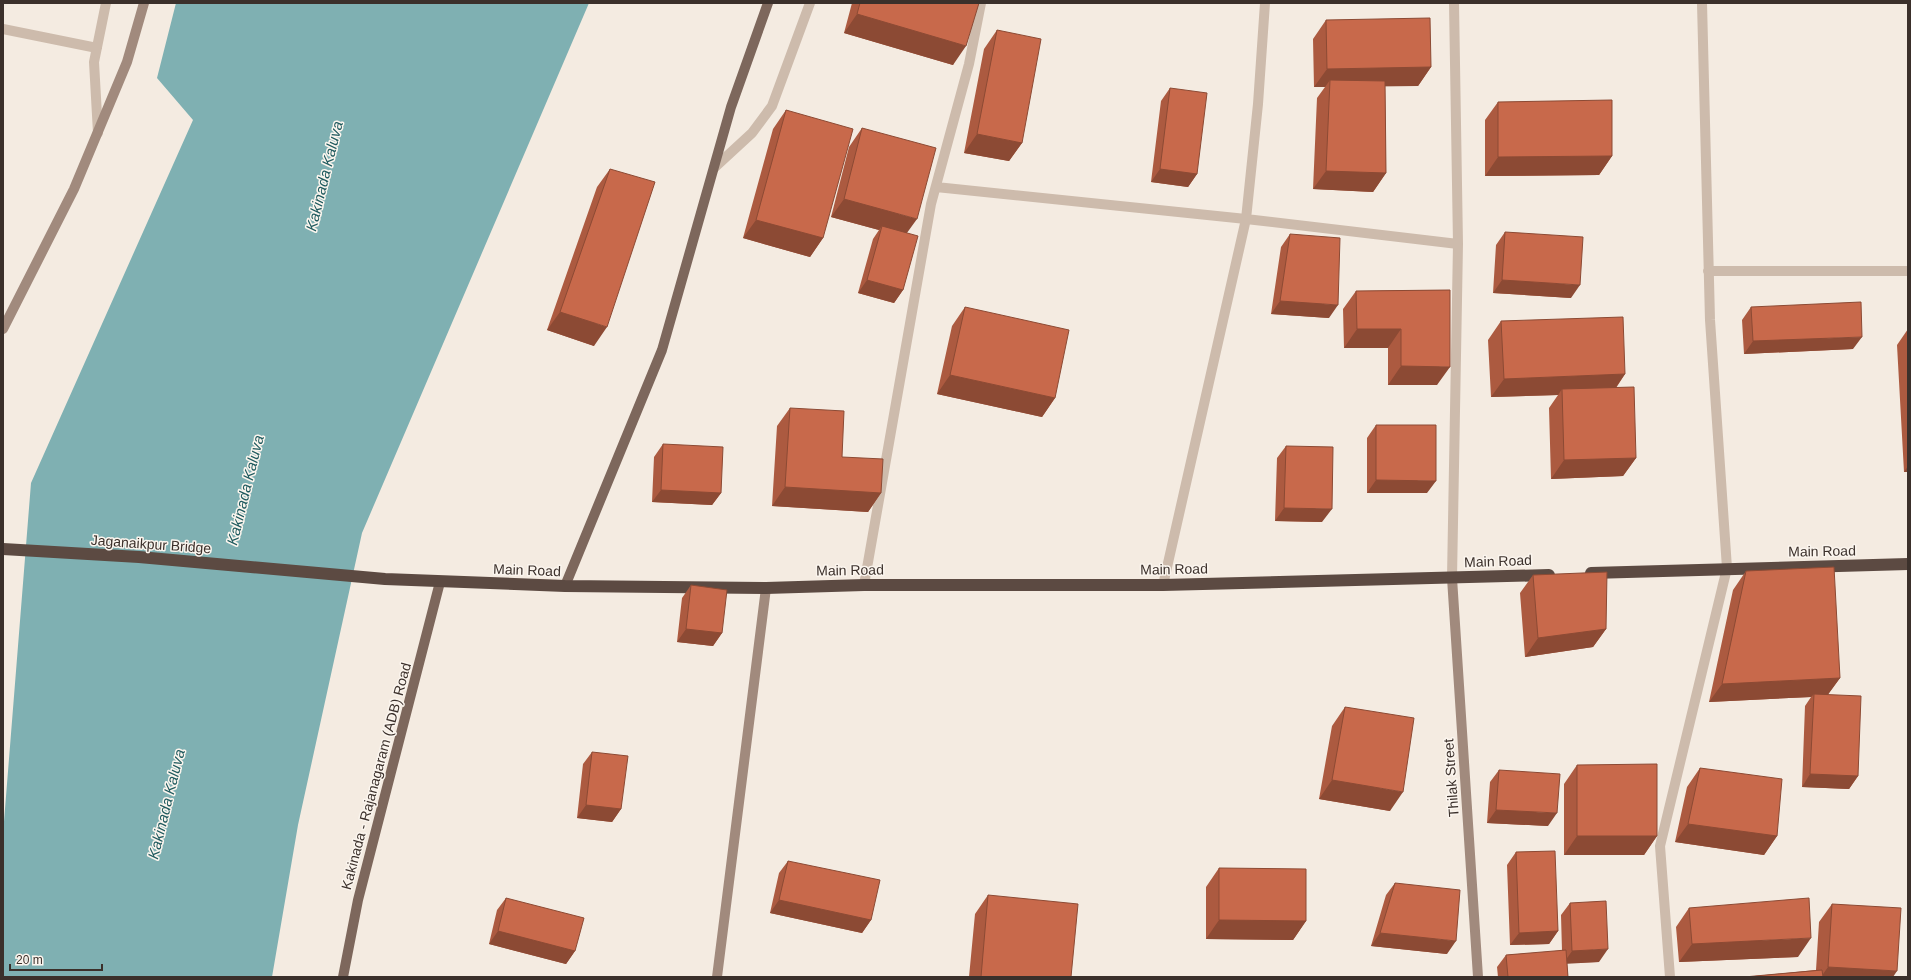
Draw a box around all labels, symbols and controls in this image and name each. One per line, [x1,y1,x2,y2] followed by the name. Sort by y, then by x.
[302,119,346,233] water label: Kakinada Kaluva
[223,433,267,547] water label: Kakinada Kaluva
[90,532,212,556] street label: Jaganaikpur Bridge
[1788,542,1856,560] street label: Main Road
[1464,552,1532,570] street label: Main Road
[1140,560,1208,578] street label: Main Road
[493,561,561,579] street label: Main Road
[816,561,884,579] street label: Main Road
[338,661,414,891] street label: Kakinada - Rajanagaram (ADB) Road
[1440,738,1462,818] street label: Thilak Street
[144,747,188,861] water label: Kakinada Kaluva
[10,946,102,972] scale bar
[16,953,43,967] text: 20 m

